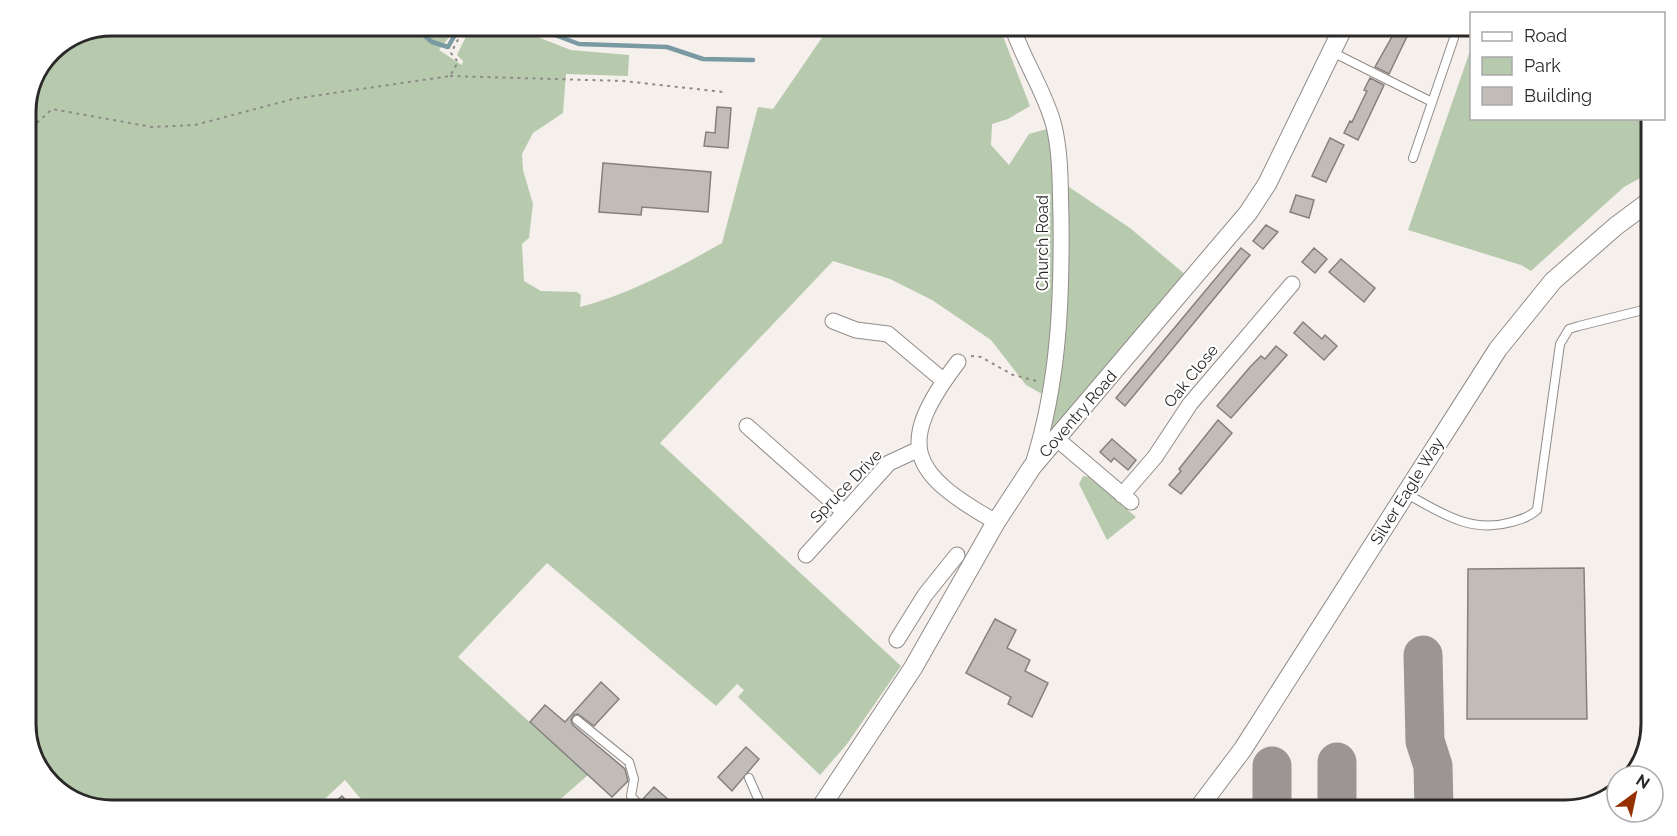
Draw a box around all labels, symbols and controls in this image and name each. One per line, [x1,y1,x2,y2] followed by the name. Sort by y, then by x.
[1470,12,1665,120] legend
[1524,25,1567,46] text: Road
[1524,55,1561,76] text: Park
[1524,85,1592,106] text: Building
[1033,195,1052,291] street label: Church Road
[1160,341,1222,411] street label: Oak Close
[1035,367,1121,461] street label: Coventry Road
[1366,434,1448,548] street label: Silver Eagle Way
[806,445,886,527] street label: Spruce Drive
[1605,764,1665,824] north arrow
[1633,771,1653,793] text: N

